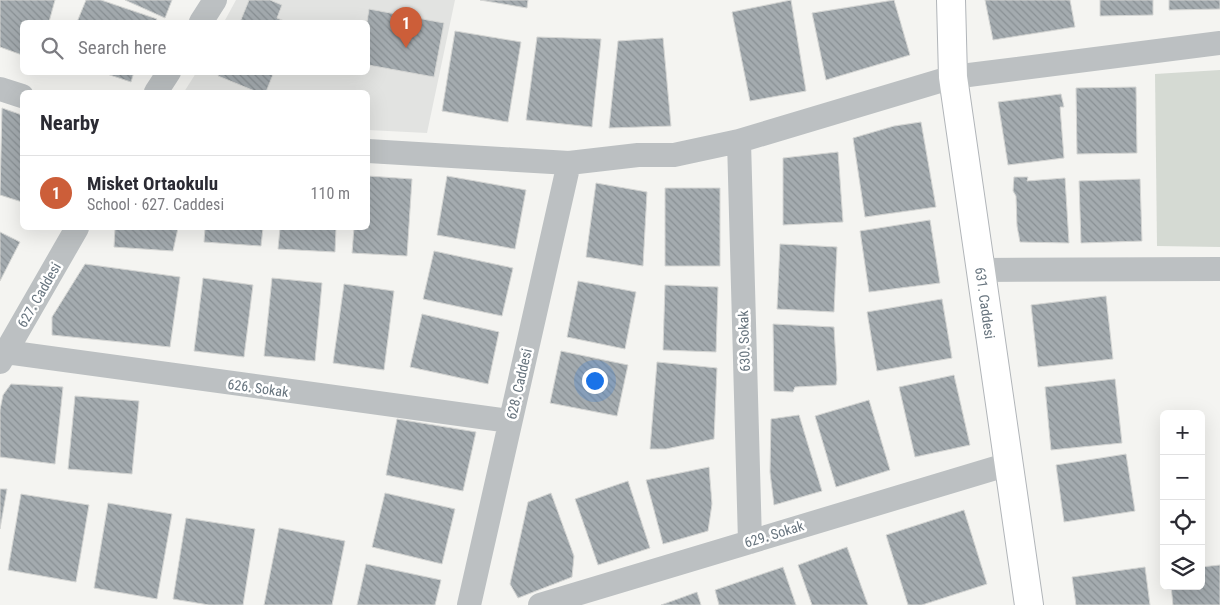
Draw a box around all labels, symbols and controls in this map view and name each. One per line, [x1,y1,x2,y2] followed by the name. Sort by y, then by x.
[390,7,422,48] pin: 1
[20,20,370,75] search box
[38,34,66,62] icon: search
[78,36,166,59] text: Search here
[40,111,99,135] text: Nearby
[87,172,218,195] text: Misket Ortaokulu
[52,184,60,203] text: 1
[311,184,350,203] text: 110 m
[87,195,224,214] text: School · 627. Caddesi
[14,260,64,330] street label: 627. Caddesi
[972,266,998,340] street label: 631. Caddesi
[735,309,753,372] street label: 630. Sokak
[503,347,535,421] street label: 628. Caddesi
[582,368,608,394] your location
[227,376,290,400] street label: 626. Sokak
[1160,410,1205,590] map controls
[1160,410,1205,455] button: +
[1160,455,1205,500] button: −
[1160,500,1205,545] button: locate
[742,517,806,551] street label: 629. Sokak
[1160,545,1205,590] button: layers

